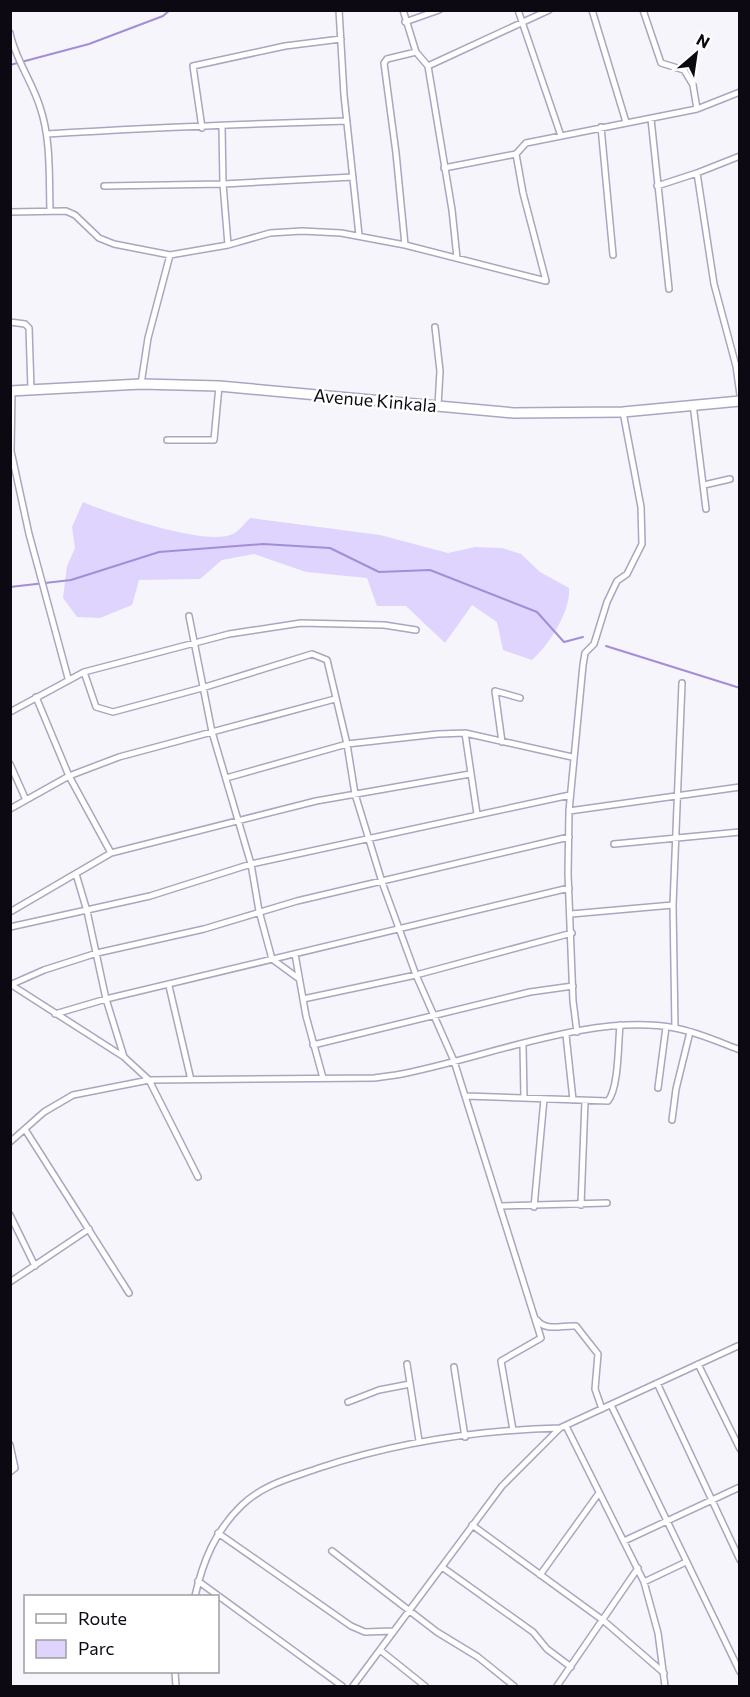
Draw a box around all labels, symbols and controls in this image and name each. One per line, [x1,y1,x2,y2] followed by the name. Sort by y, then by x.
[666,24,726,84] north arrow
[694,29,713,52] text: N
[313,384,438,416] street label: Avenue Kinkala
[24,1595,219,1673] legend
[78,1607,127,1629] text: Route
[78,1637,115,1659] text: Parc

